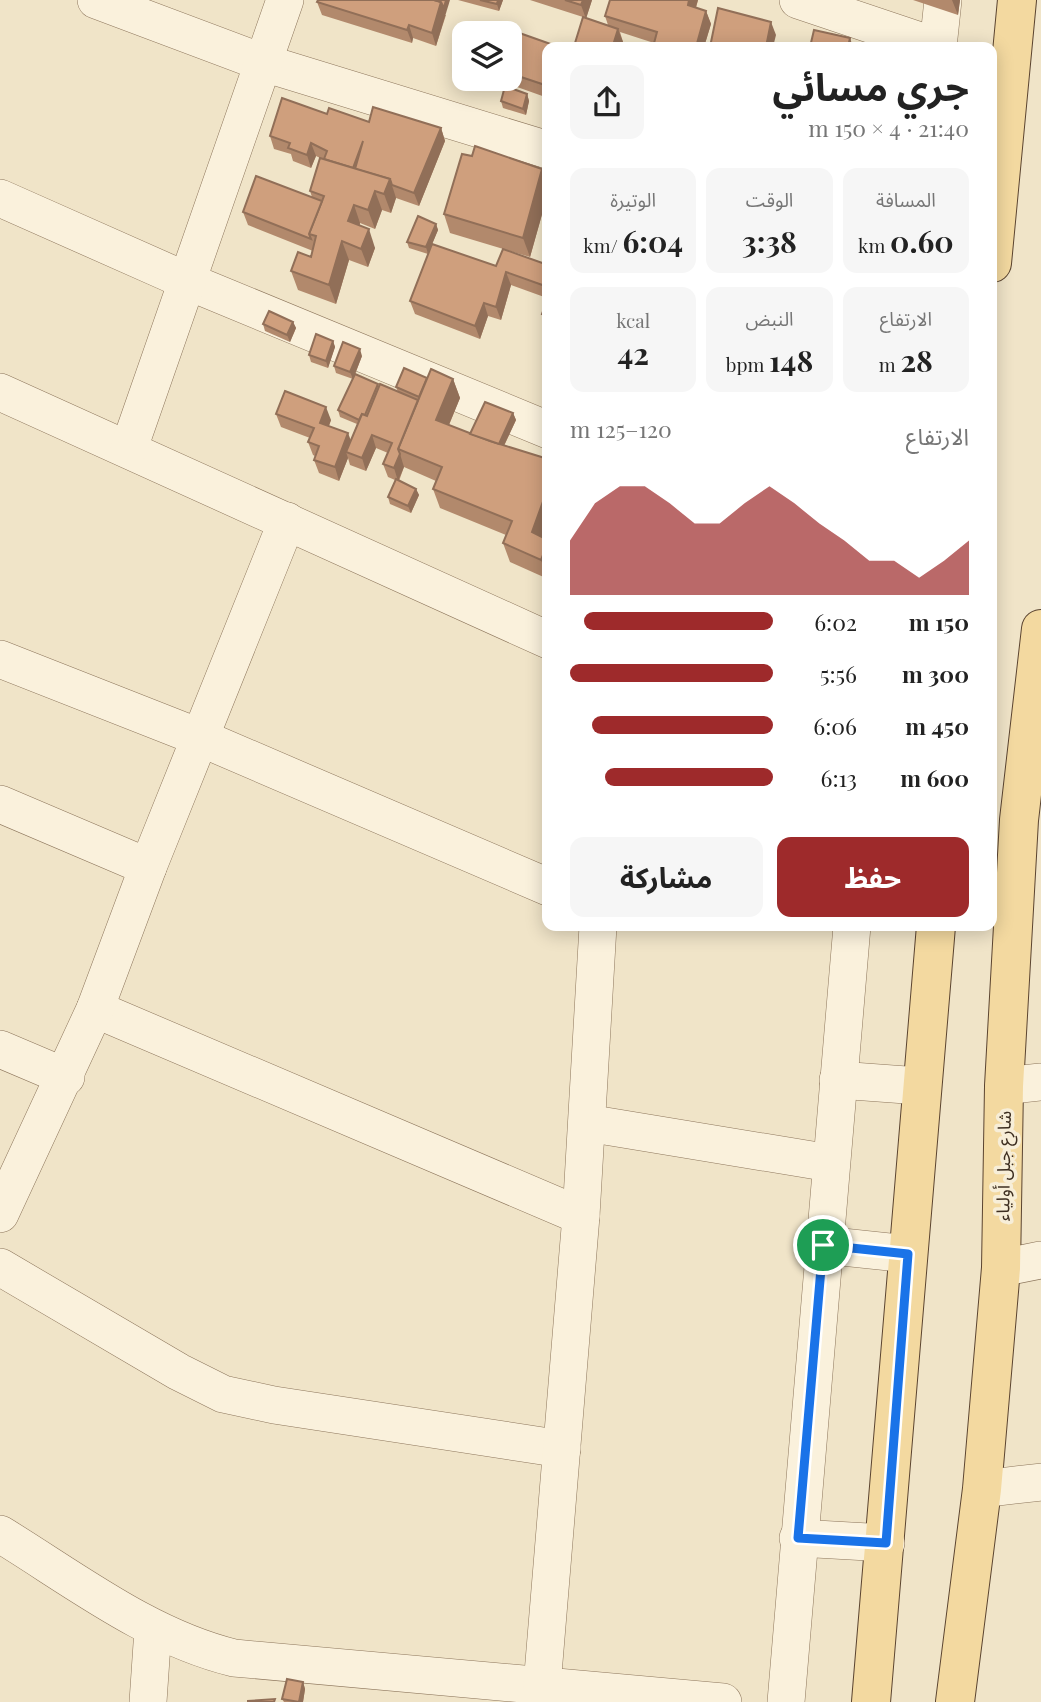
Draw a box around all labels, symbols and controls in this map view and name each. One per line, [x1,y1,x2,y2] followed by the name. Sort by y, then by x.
[452,21,522,91] map controls
[452,21,522,91] button: layers
[773,60,969,111] text: جري مسائي
[570,65,644,139] button: share
[808,112,969,143] text: 21:40 · 4 × 150 m
[610,186,656,212] text: الوتيرة
[746,186,793,212] text: الوقت
[876,186,936,212] text: المسافة
[623,221,683,261] text: 6:04
[742,221,797,261] text: 3:38
[890,221,954,261] text: 0.60
[583,232,623,258] text: /km
[858,232,890,258] text: km
[745,305,794,331] text: النبض
[880,305,932,331] text: الارتفاع
[616,307,650,333] text: kcal
[617,333,649,373] text: 42
[769,340,813,380] text: 148
[900,340,933,380] text: 28
[726,351,769,377] text: bpm
[879,351,900,377] text: m
[570,413,672,444] text: 120–125 m
[906,420,969,451] text: الارتفاع
[814,606,857,637] text: 6:02
[909,606,969,637] text: 150 m
[820,658,857,689] text: 5:56
[902,658,969,689] text: 300 m
[813,710,857,741] text: 6:06
[905,710,969,741] text: 450 m
[820,762,857,793] text: 6:13
[900,762,969,793] text: 600 m
[570,837,763,917] button: مشاركة
[777,837,969,917] button: حفظ
[990,1111,1019,1221] street label: شارع جبل أولياء
[793,1215,853,1275] pin
[804,1226,842,1264] icon: arrive

